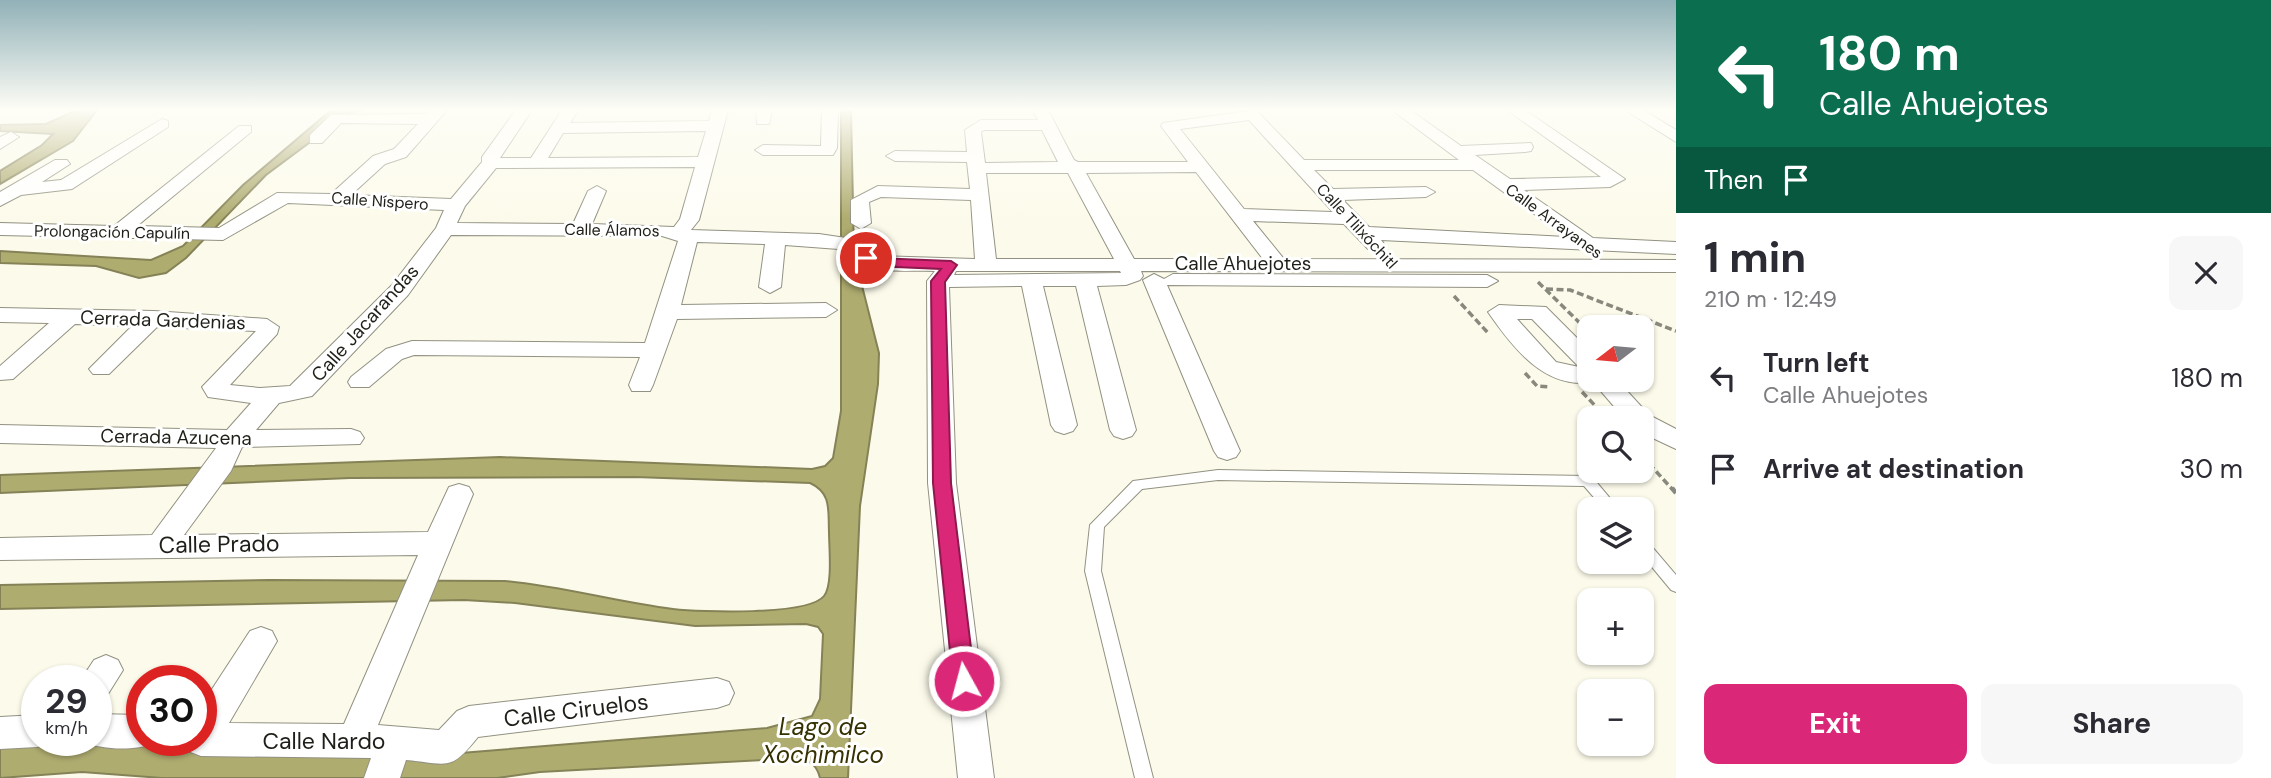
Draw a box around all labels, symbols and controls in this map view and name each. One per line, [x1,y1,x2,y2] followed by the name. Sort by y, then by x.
[1819,21,1960,85] text: 180 m
[1704,28,1795,119] icon: left
[1819,83,2049,125] text: Calle Ahuejotes
[1777,161,1815,199] icon: arrive
[1704,163,1763,197] text: Then
[1312,179,1402,273] street label: Calle Tlilxóchitl
[1501,179,1607,263] street label: Calle Arrayanes
[331,187,429,215] street label: Calle Níspero
[564,219,660,241] street label: Calle Álamos
[34,220,190,244] street label: Prolongación Capulín
[836,228,896,288] pin
[1704,230,1806,285] text: 1 min
[2169,236,2243,310] button: close
[847,239,885,277] icon: arrive
[1175,251,1311,276] street label: Calle Ahuejotes
[306,259,424,387] street label: Calle Jacarandas
[1704,284,1837,314] text: 210 m · 12:49
[80,305,246,335] street label: Cerrada Gardenias
[1577,315,1654,392] north arrow
[1577,315,1654,756] map controls
[1763,346,1870,380] text: Turn left
[1704,359,1742,397] icon: left
[2171,361,2243,395] text: 180 m
[1763,380,1928,410] text: Calle Ahuejotes
[1577,406,1654,483] button: search
[100,423,252,451] street label: Cerrada Azucena
[1704,450,1742,488] icon: arrive
[1763,452,2024,486] text: Arrive at destination
[2180,452,2243,486] text: 30 m
[1577,497,1654,574] button: layers
[158,528,280,560] street label: Calle Prado
[1577,588,1654,665] button: +
[927,644,1001,718] position arrow
[126,665,217,756] speed limit sign: 30
[45,678,88,724] text: 29
[1577,679,1654,756] button: −
[1704,684,1967,764] button: Exit
[1981,684,2243,764] button: Share
[502,686,650,734] street label: Calle Ciruelos
[761,711,884,770] water label: Lago de Xochimilco
[45,716,88,740] text: km/h
[263,726,385,756] street label: Calle Nardo

